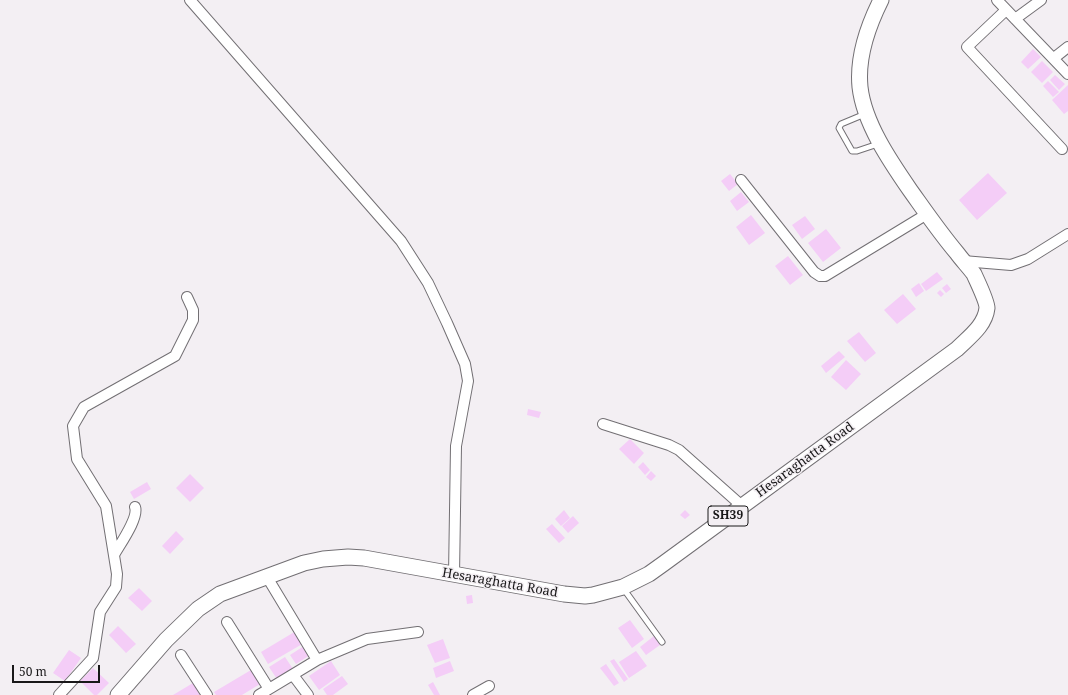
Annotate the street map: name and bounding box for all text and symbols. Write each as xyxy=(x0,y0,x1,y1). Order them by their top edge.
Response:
street label: Hesaraghatta Road xyxy=(753,419,857,501)
road number: SH39 xyxy=(708,506,748,526)
street label: Hesaraghatta Road xyxy=(441,565,559,601)
scale bar xyxy=(14,657,102,683)
text: 50 m xyxy=(19,663,47,680)

